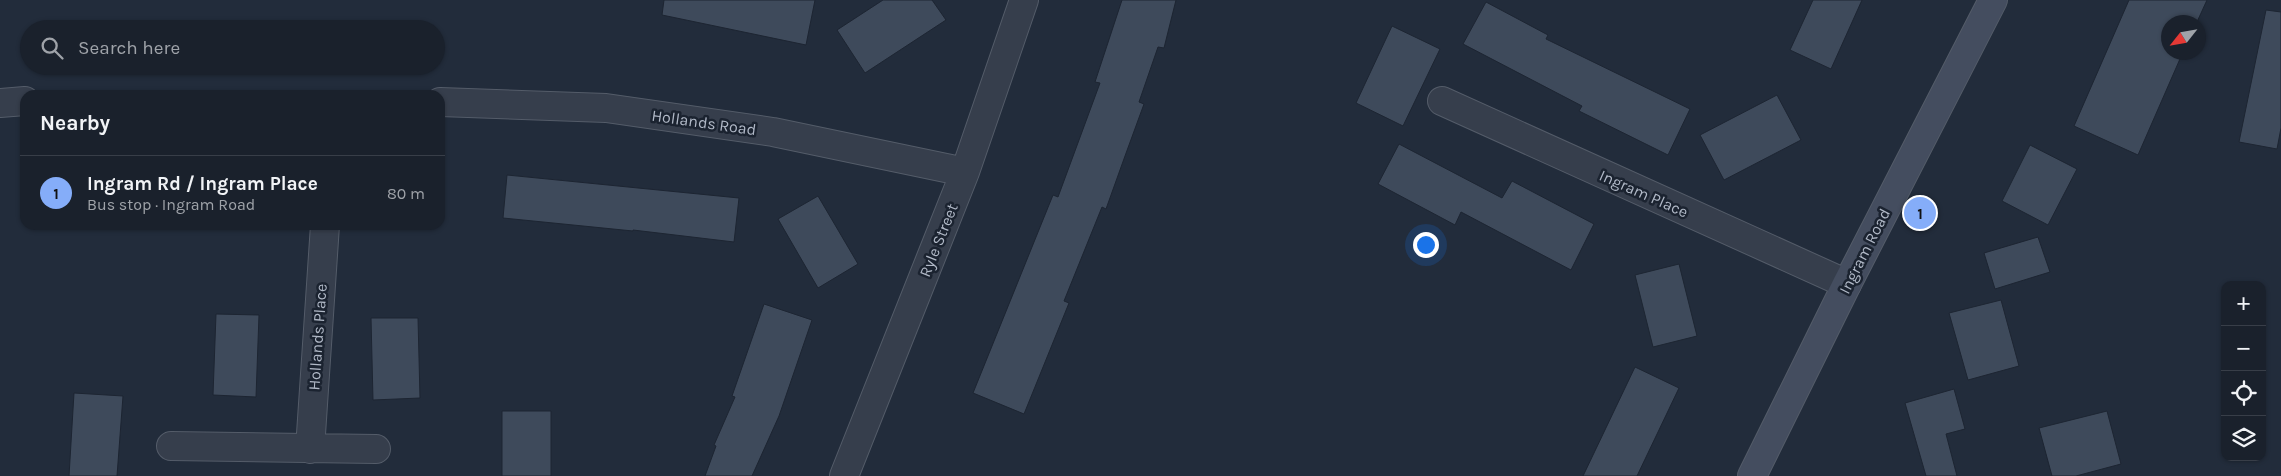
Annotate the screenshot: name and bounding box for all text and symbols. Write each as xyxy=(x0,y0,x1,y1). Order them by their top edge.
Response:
north arrow xyxy=(2161,15,2206,60)
search box xyxy=(20,20,445,75)
icon: search xyxy=(38,34,66,62)
text: Search here xyxy=(78,37,180,59)
street label: Hollands Road xyxy=(650,106,757,139)
text: Nearby xyxy=(40,111,110,135)
street label: Ingram Place xyxy=(1596,165,1691,221)
text: Ingram Rd / Ingram Place xyxy=(87,173,318,195)
text: 1 xyxy=(53,184,59,203)
text: 80 m xyxy=(387,184,425,203)
pin: 1 xyxy=(1904,194,1936,232)
text: Bus stop · Ingram Road xyxy=(87,195,255,214)
street label: Ryle Street xyxy=(915,201,962,280)
street label: Ingram Road xyxy=(1835,205,1894,297)
your location xyxy=(1413,232,1439,258)
map controls xyxy=(2221,281,2266,461)
button: + xyxy=(2221,281,2266,326)
street label: Hollands Place xyxy=(304,283,331,391)
button: − xyxy=(2221,326,2266,371)
button: locate xyxy=(2221,371,2266,416)
button: layers xyxy=(2221,416,2266,461)

